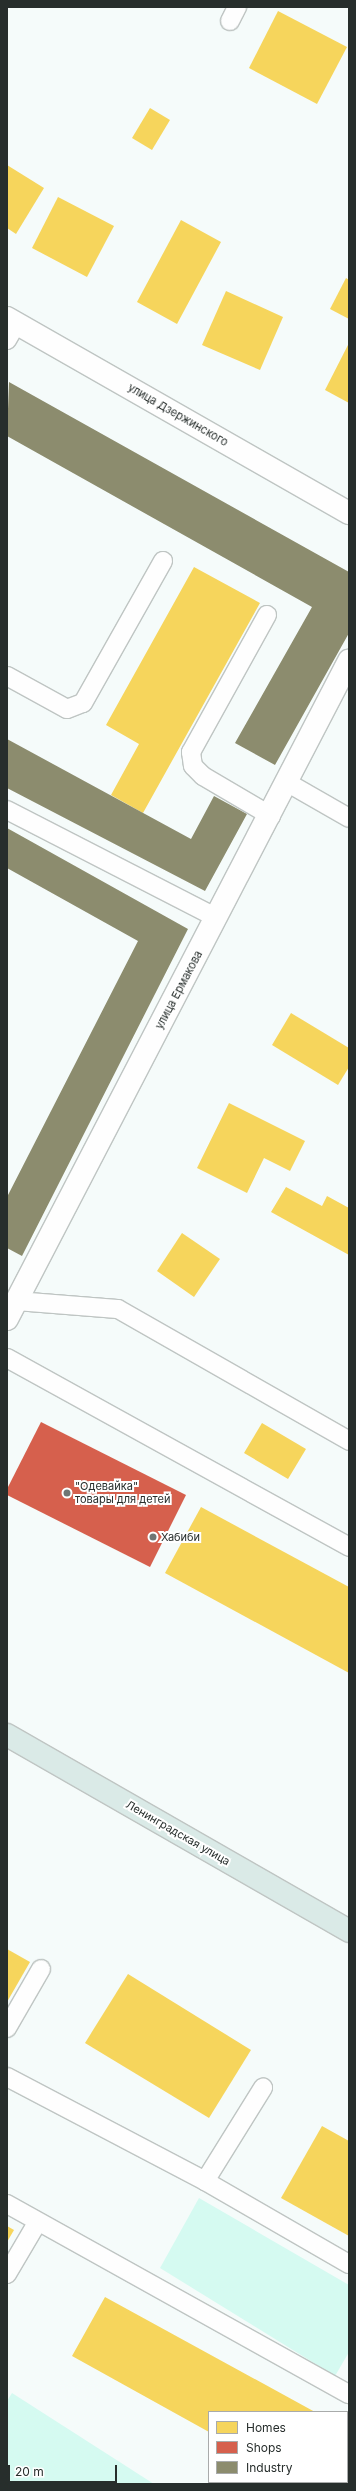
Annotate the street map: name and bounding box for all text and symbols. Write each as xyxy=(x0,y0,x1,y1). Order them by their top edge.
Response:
street label: улица Дзержинского xyxy=(126,381,230,449)
street label: улица Ермакова xyxy=(153,948,205,1032)
place label: "Одевайка" товары для детей xyxy=(75,1480,170,1506)
marker: "Одевайка" товары для детей xyxy=(62,1488,72,1498)
place label: Хабиби xyxy=(161,1530,200,1544)
marker: Хабиби xyxy=(148,1532,158,1542)
street label: Ленинградская улица xyxy=(124,1798,232,1868)
legend xyxy=(208,2411,348,2483)
text: Homes xyxy=(246,2420,286,2435)
text: Shops xyxy=(246,2440,282,2455)
scale bar xyxy=(10,2457,119,2483)
text: Industry xyxy=(246,2460,292,2475)
text: 20 m xyxy=(15,2464,44,2479)

